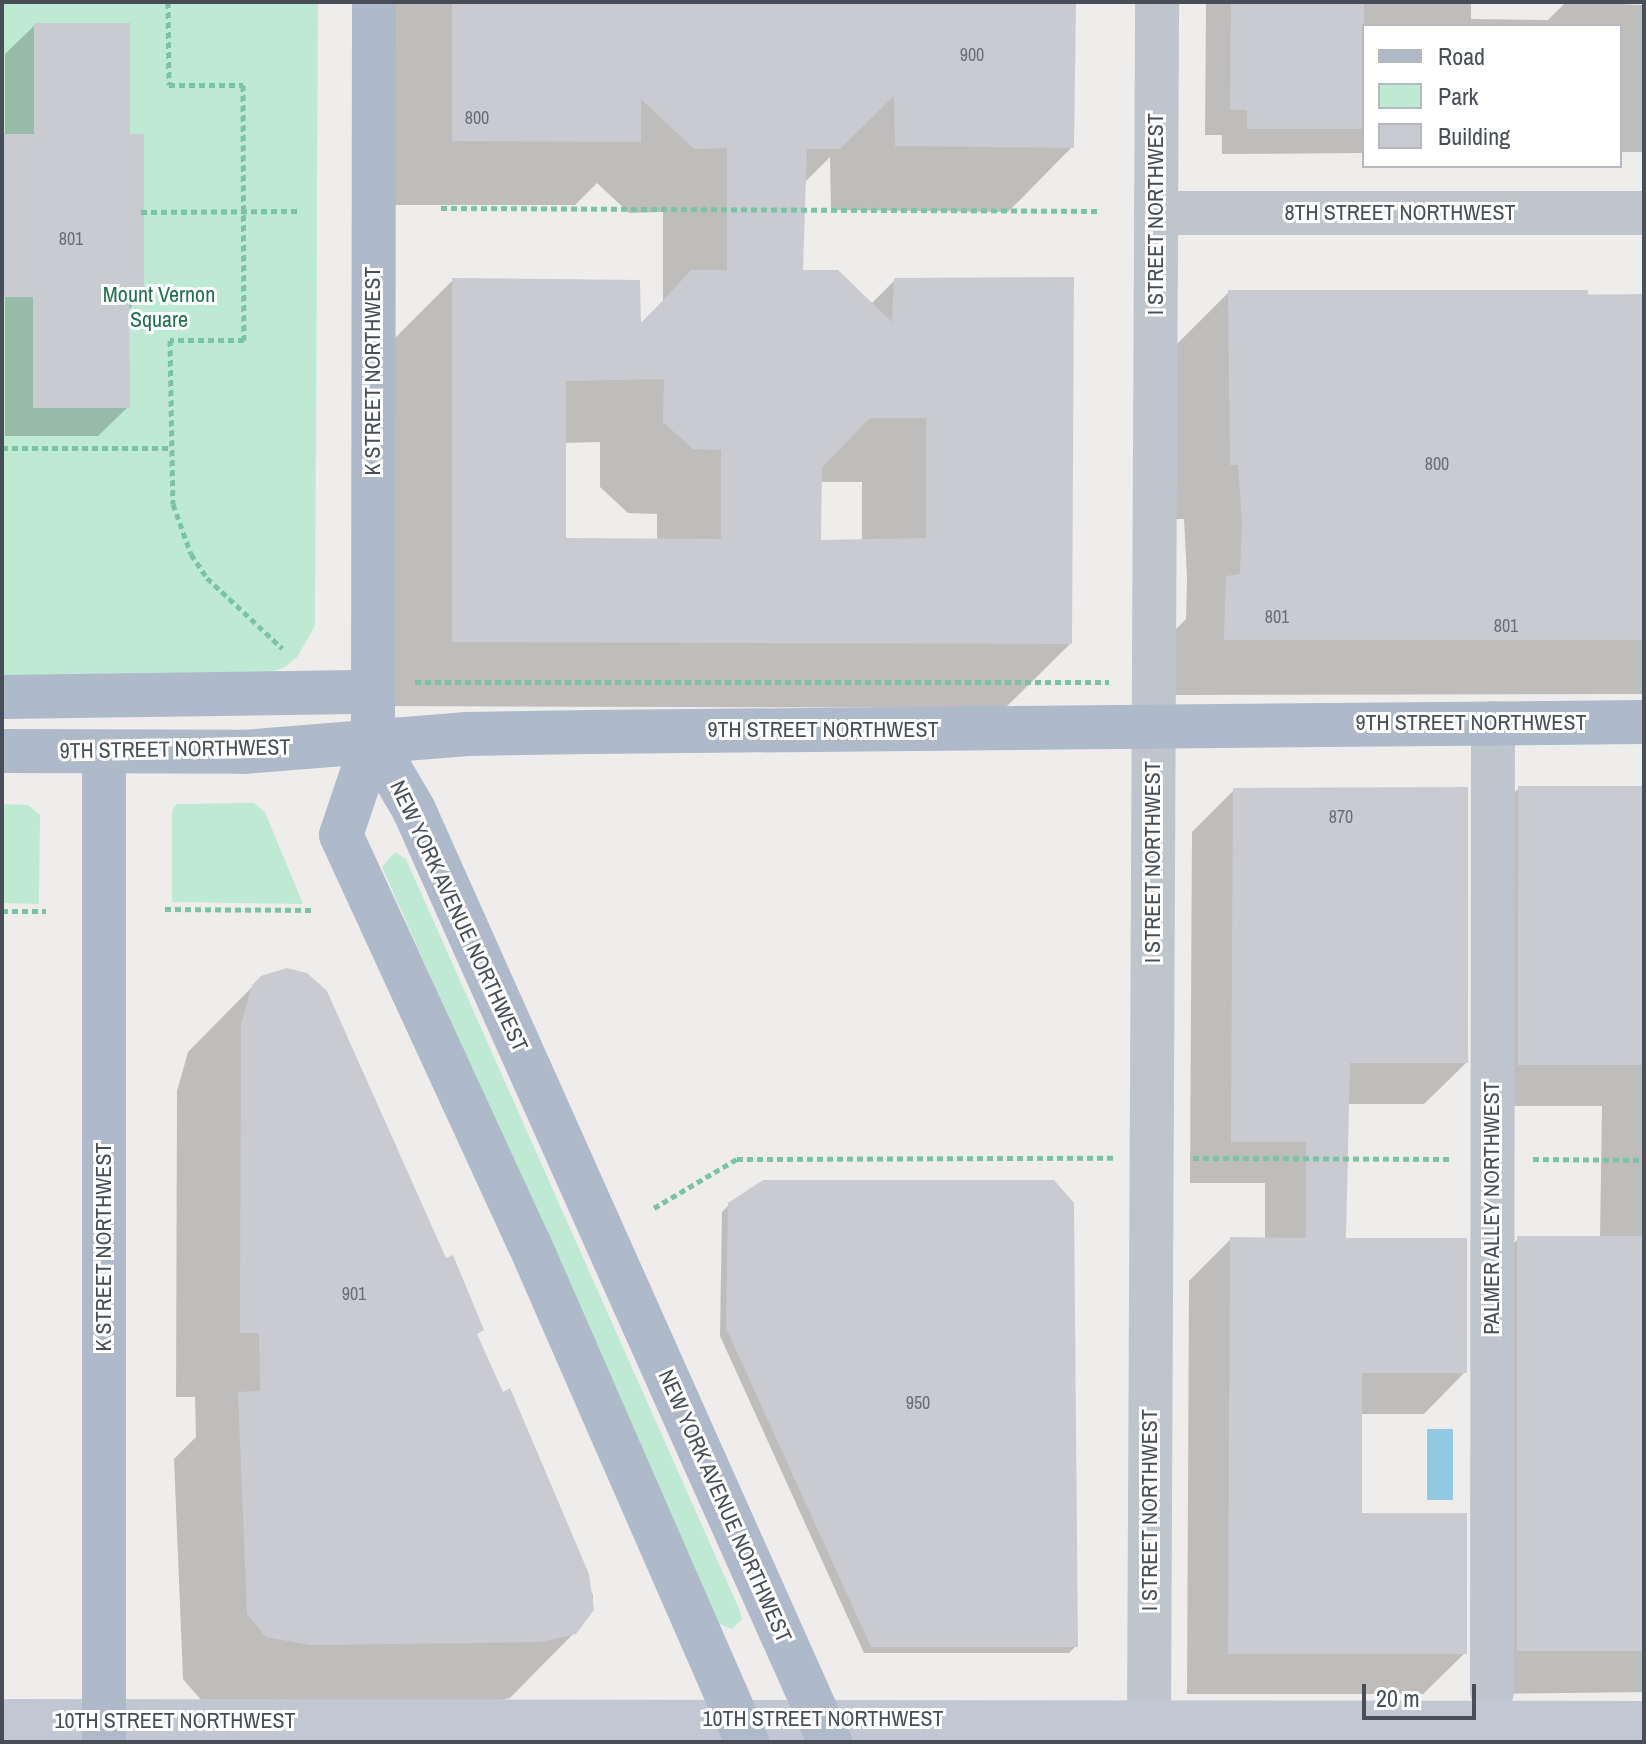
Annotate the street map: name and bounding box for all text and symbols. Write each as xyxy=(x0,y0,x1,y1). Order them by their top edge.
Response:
legend xyxy=(1362,24,1622,168)
text: Road xyxy=(1438,40,1485,72)
house number: 900 xyxy=(960,44,984,66)
text: Park xyxy=(1438,80,1478,112)
house number: 800 xyxy=(465,107,489,129)
street label: I STREET NORTHWEST xyxy=(1143,113,1169,315)
text: Building xyxy=(1438,120,1510,152)
street label: 8TH STREET NORTHWEST xyxy=(1284,200,1516,226)
house number: 801 xyxy=(59,228,83,250)
street label: K STREET NORTHWEST xyxy=(360,266,386,476)
park label: Mount Vernon Square xyxy=(103,281,215,332)
house number: 800 xyxy=(1425,453,1449,475)
house number: 801 xyxy=(1265,606,1289,628)
house number: 801 xyxy=(1494,615,1518,637)
street label: 9TH STREET NORTHWEST xyxy=(1355,710,1587,736)
street label: 9TH STREET NORTHWEST xyxy=(707,717,939,743)
street label: 9TH STREET NORTHWEST xyxy=(59,734,291,764)
street label: I STREET NORTHWEST xyxy=(1140,761,1166,963)
street label: NEW YORK AVENUE NORTHWEST xyxy=(384,776,534,1056)
house number: 870 xyxy=(1329,806,1353,828)
street label: PALMER ALLEY NORTHWEST xyxy=(1479,1080,1505,1336)
street label: K STREET NORTHWEST xyxy=(91,1142,117,1352)
house number: 901 xyxy=(342,1283,366,1305)
street label: NEW YORK AVENUE NORTHWEST xyxy=(653,1365,797,1647)
house number: 950 xyxy=(906,1392,930,1414)
street label: I STREET NORTHWEST xyxy=(1137,1409,1163,1611)
scale bar xyxy=(1366,1668,1480,1718)
text: 20 m xyxy=(1376,1682,1420,1714)
street label: 10TH STREET NORTHWEST xyxy=(702,1706,944,1732)
street label: 10TH STREET NORTHWEST xyxy=(54,1708,296,1734)

